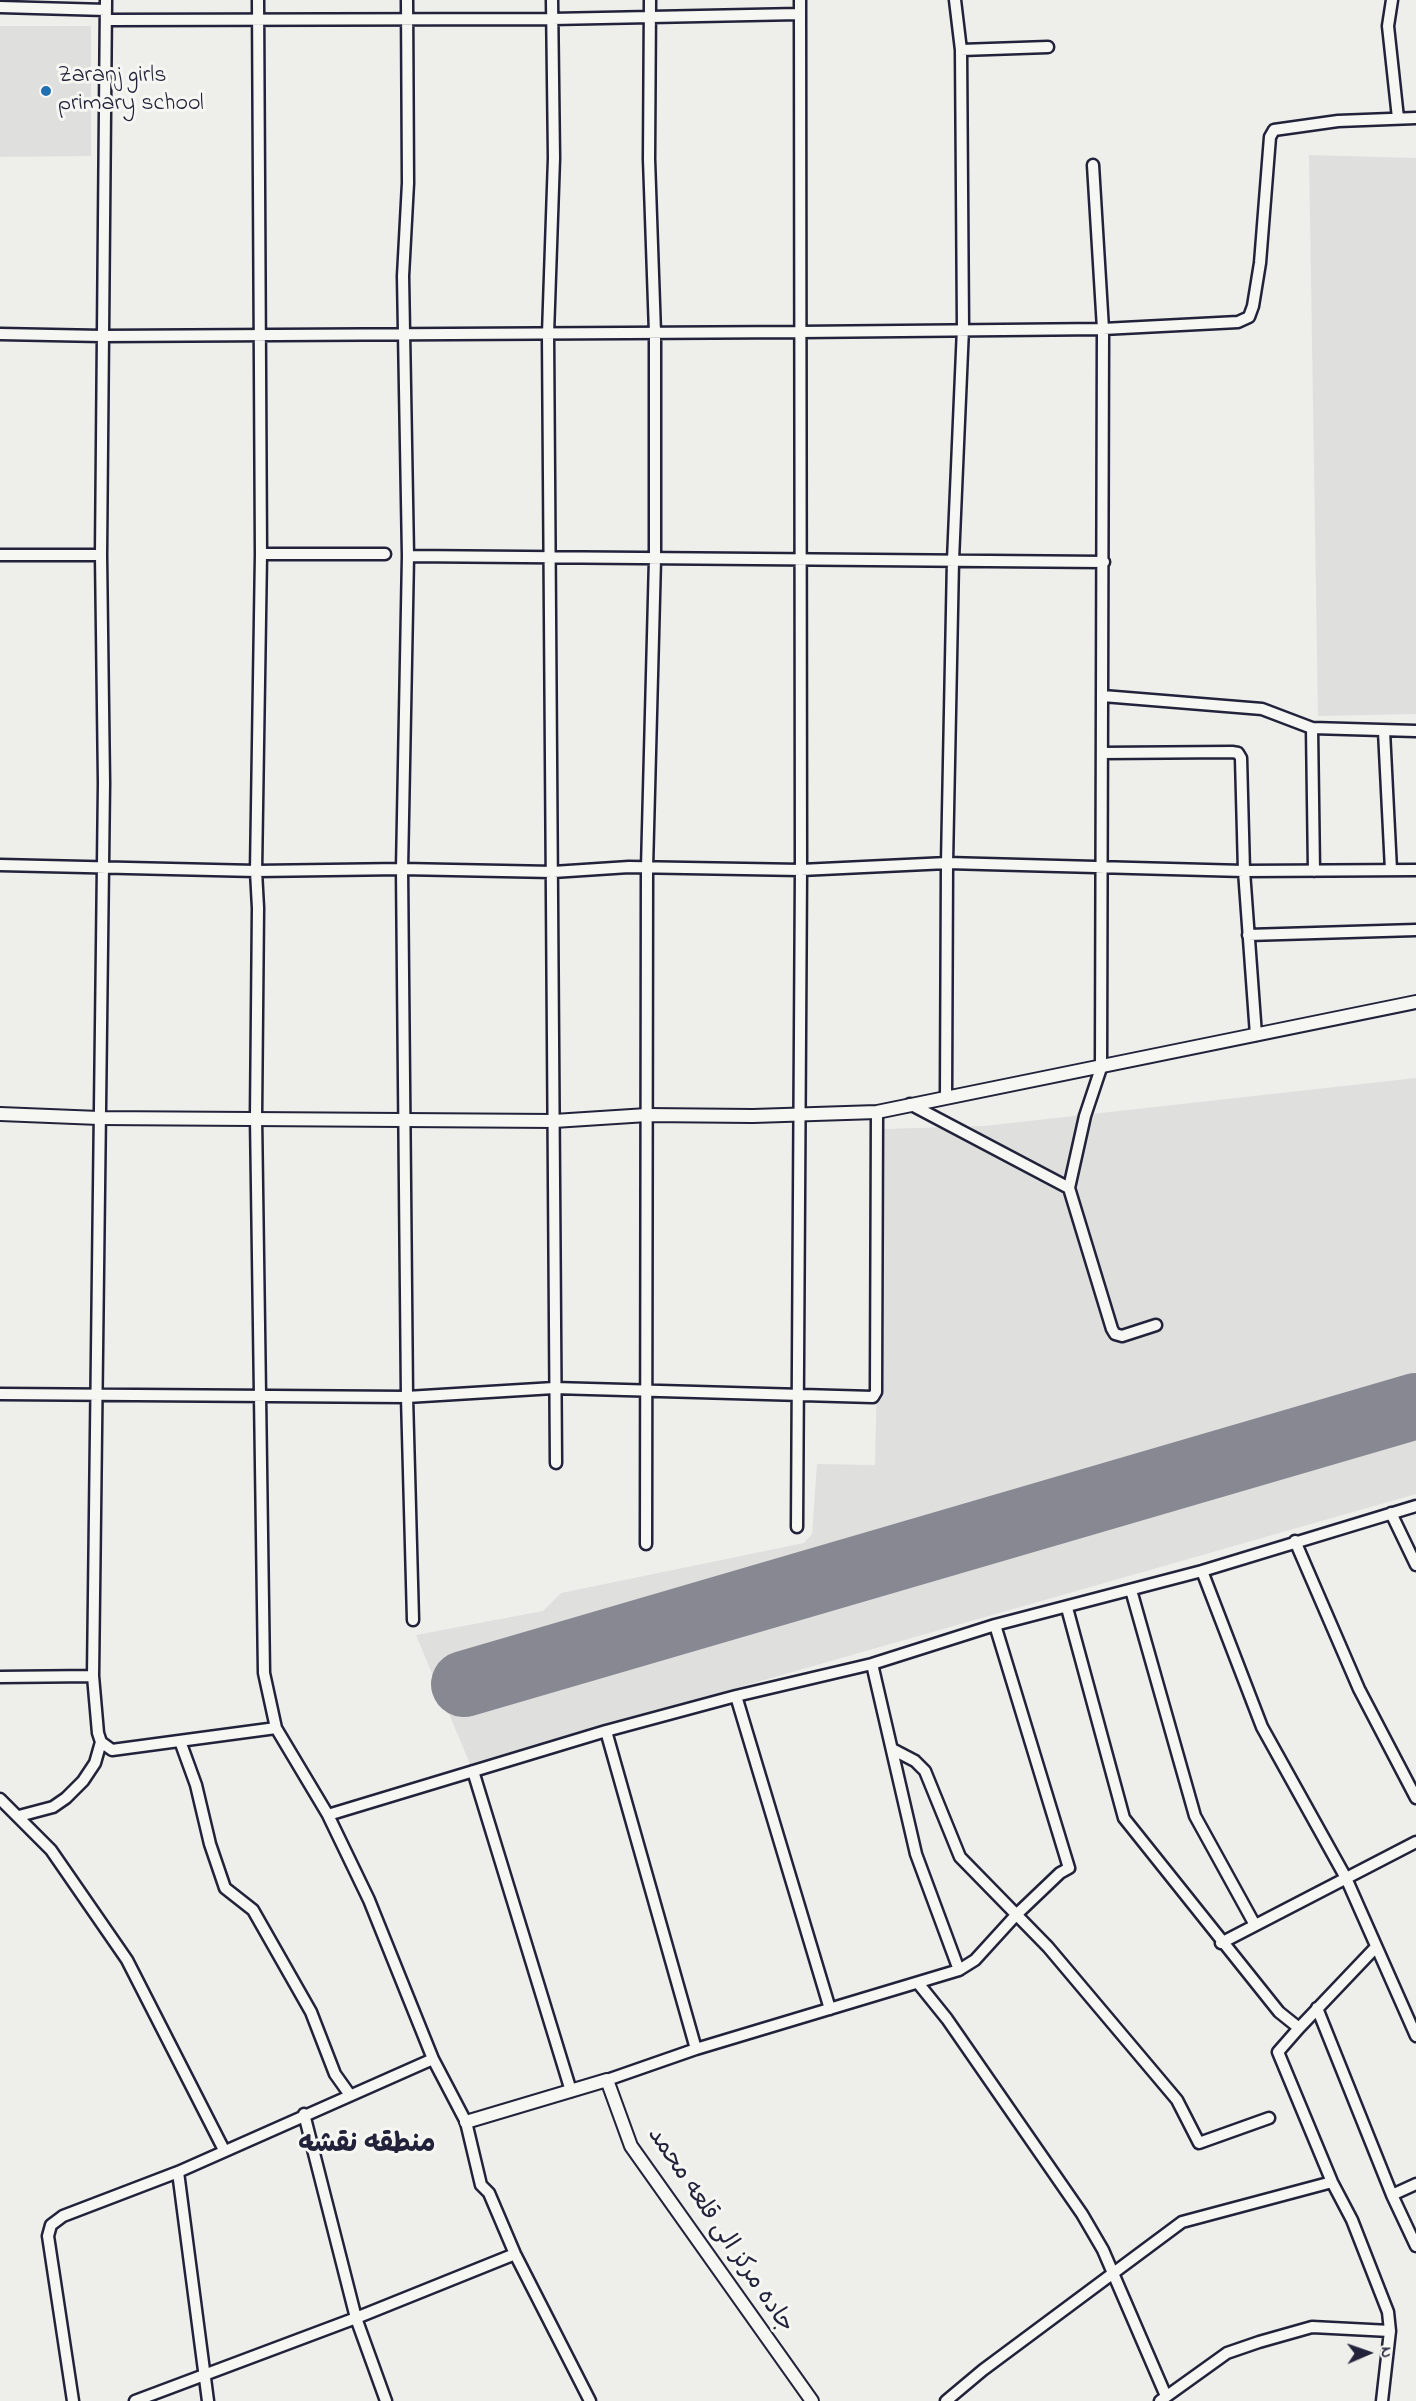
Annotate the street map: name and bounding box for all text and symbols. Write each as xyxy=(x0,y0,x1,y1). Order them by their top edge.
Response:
place label: Zaranj girls primary school xyxy=(58,63,204,119)
marker: Zaranj girls primary school xyxy=(39,84,53,98)
street label: جاده مرکز الی قلعه محمد xyxy=(639,2123,799,2339)
district label: منطقه نقشه xyxy=(299,2131,435,2163)
north arrow xyxy=(1338,2323,1398,2383)
text: N xyxy=(1374,2347,1398,2358)

